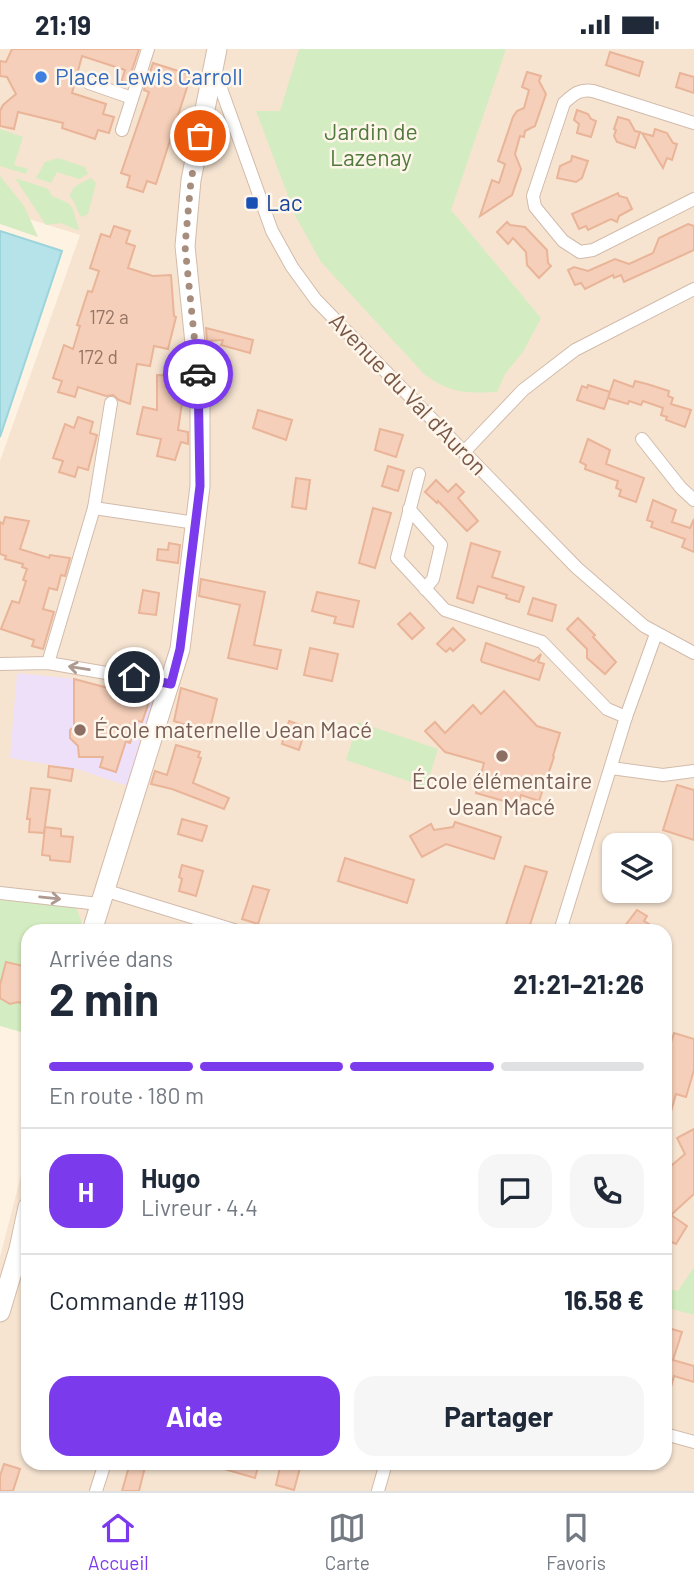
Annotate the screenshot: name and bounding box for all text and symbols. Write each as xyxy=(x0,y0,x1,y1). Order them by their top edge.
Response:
text: 21:19 xyxy=(35,9,91,40)
place label: Place Lewis Carroll xyxy=(55,62,243,90)
marker: Place Lewis Carroll xyxy=(33,69,49,85)
pin xyxy=(170,106,230,166)
icon: bag xyxy=(181,117,219,155)
park label: Jardin de Lazenay xyxy=(324,117,418,171)
place label: Lac xyxy=(266,188,303,216)
marker: Lac xyxy=(244,195,260,211)
house number: 172 a xyxy=(89,305,129,328)
street label: Avenue du Val d'Auron xyxy=(324,306,493,480)
courier xyxy=(163,339,233,409)
house number: 172 d xyxy=(78,345,118,368)
icon: car xyxy=(179,355,217,393)
pin xyxy=(104,647,164,707)
icon: home xyxy=(115,658,153,696)
one-way arrow xyxy=(68,661,91,674)
place label: École maternelle Jean Macé xyxy=(94,715,372,743)
marker: École maternelle Jean Macé xyxy=(72,722,88,738)
marker: École élémentaire Jean Macé xyxy=(494,748,510,764)
place label: École élémentaire Jean Macé xyxy=(412,766,592,820)
map controls xyxy=(602,833,672,903)
button: layers xyxy=(602,833,672,903)
one-way arrow xyxy=(38,891,61,904)
text: Arrivée dans xyxy=(49,944,173,972)
text: 21:21–21:26 xyxy=(513,968,644,999)
text: 2 min xyxy=(49,970,159,1025)
text: En route · 180 m xyxy=(49,1081,204,1109)
button: chat xyxy=(478,1154,552,1228)
button: phone xyxy=(570,1154,644,1228)
text: Hugo xyxy=(141,1162,200,1193)
text: H xyxy=(78,1176,94,1207)
text: Livreur · 4.4 xyxy=(141,1193,258,1221)
text: Commande #1199 xyxy=(49,1284,245,1315)
text: 16.58 € xyxy=(564,1284,644,1315)
button: Aide xyxy=(49,1376,340,1456)
button: Partager xyxy=(354,1376,644,1456)
tab: Accueil xyxy=(88,1509,149,1574)
tab: Carte xyxy=(325,1509,370,1574)
tab: Favoris xyxy=(546,1509,606,1574)

